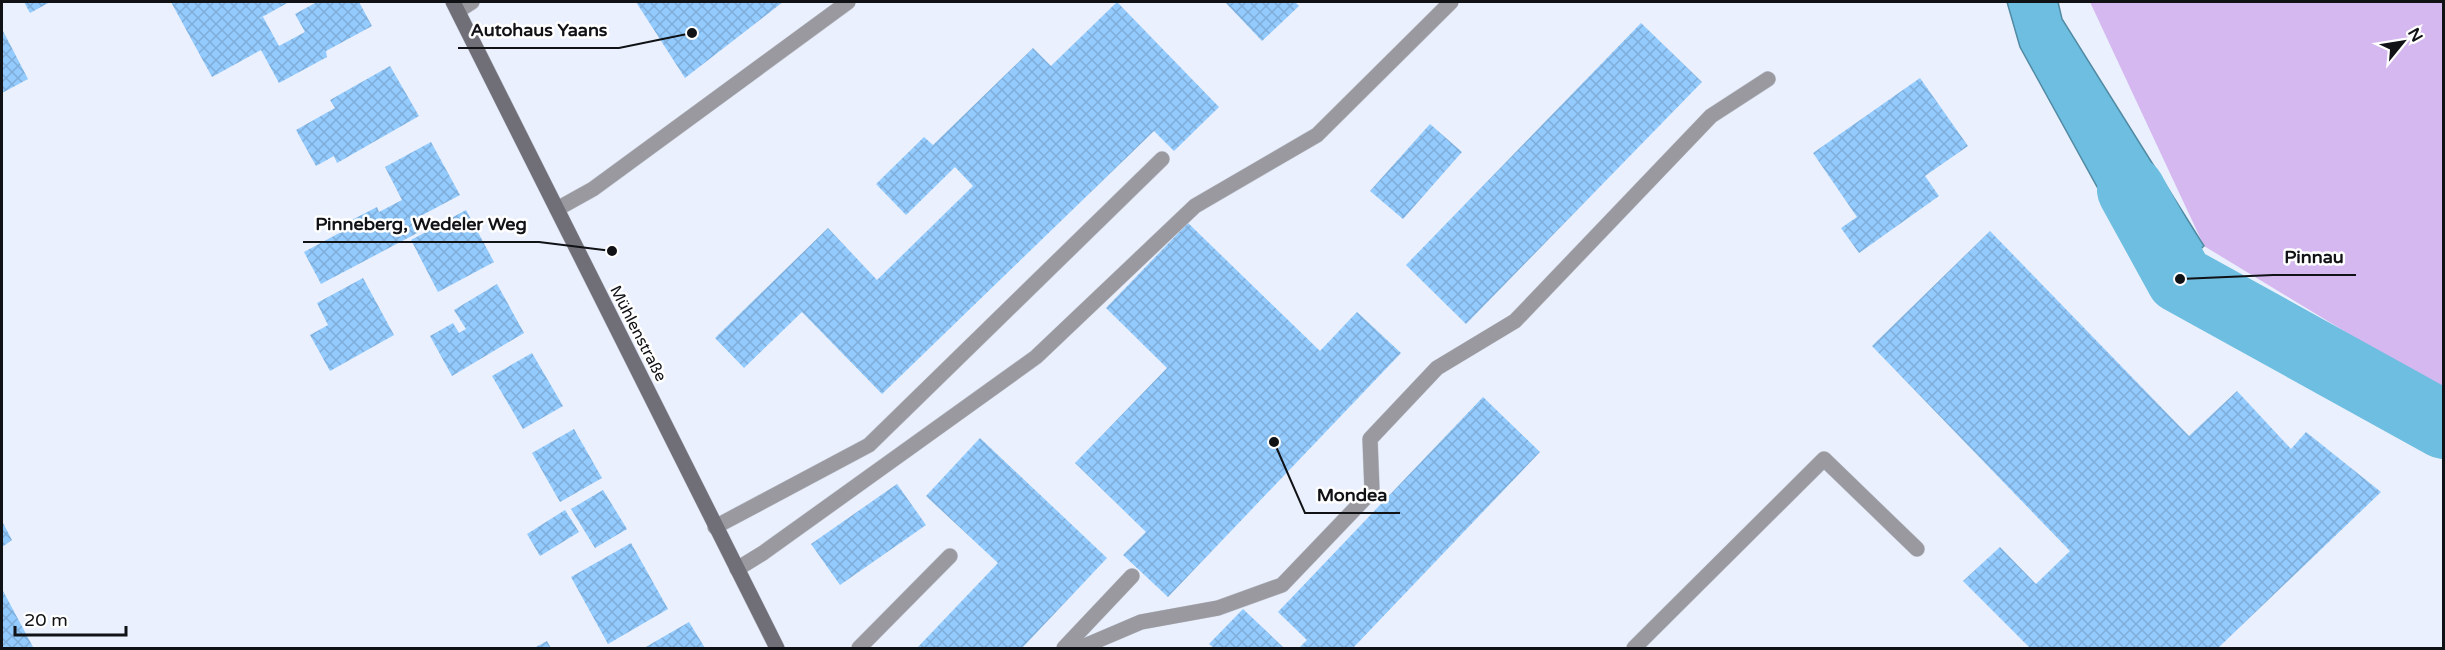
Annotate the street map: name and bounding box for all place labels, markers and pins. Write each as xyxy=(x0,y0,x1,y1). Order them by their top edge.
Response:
callout: Autohaus Yaans xyxy=(458,12,619,48)
callout: Pinneberg, Wedeler Weg xyxy=(303,206,539,242)
callout: Pinnau xyxy=(2273,239,2356,275)
callout: Mondea xyxy=(1305,477,1400,513)

